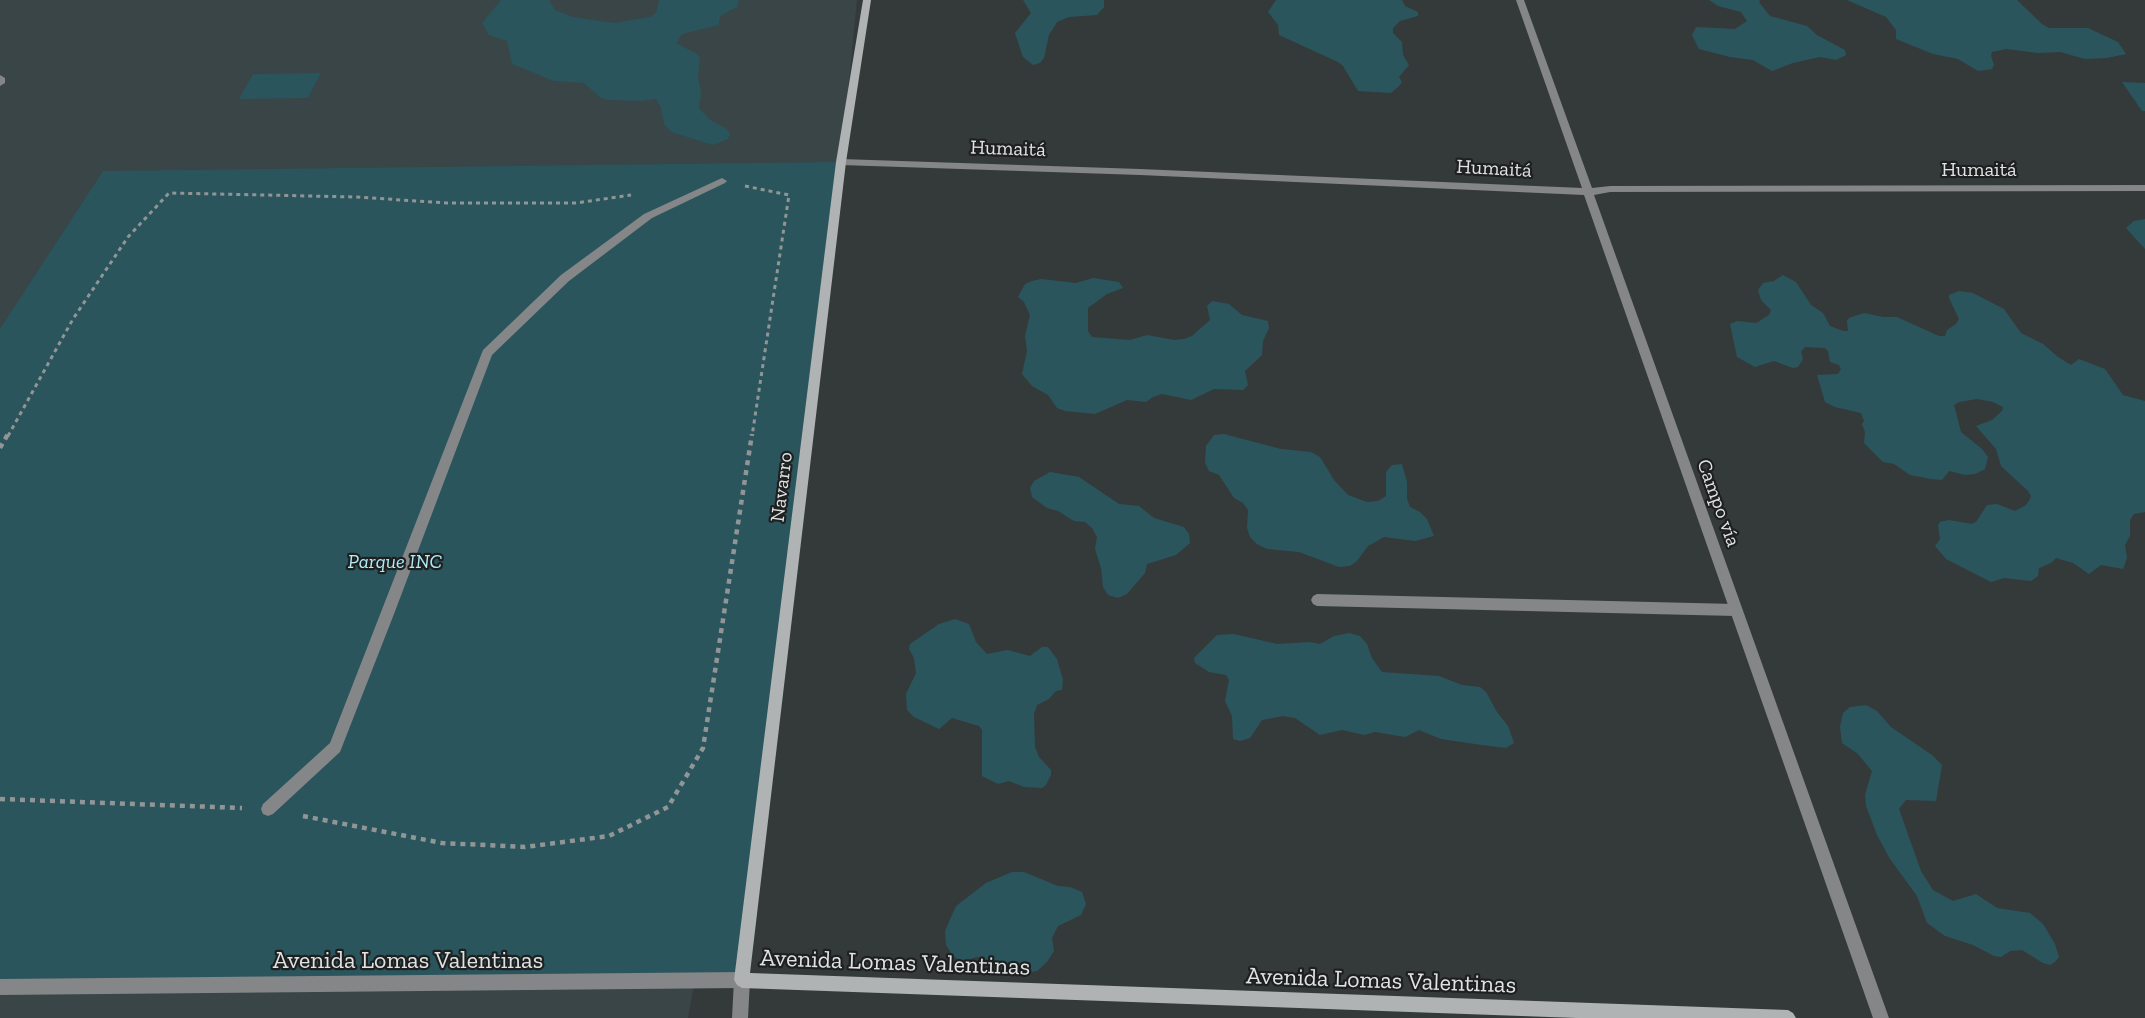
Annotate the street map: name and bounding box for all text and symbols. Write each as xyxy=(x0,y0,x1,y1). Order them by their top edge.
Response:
street label: Humaitá xyxy=(970,136,1046,162)
street label: Humaitá xyxy=(1456,155,1532,183)
street label: Humaitá xyxy=(1941,158,2017,182)
street label: Navarro xyxy=(766,451,798,523)
street label: Campo vía xyxy=(1691,456,1745,550)
park label: Parque INC xyxy=(348,550,442,574)
street label: Avenida Lomas Valentinas xyxy=(759,944,1031,982)
street label: Avenida Lomas Valentinas xyxy=(273,947,543,975)
street label: Avenida Lomas Valentinas xyxy=(1245,962,1517,1000)

